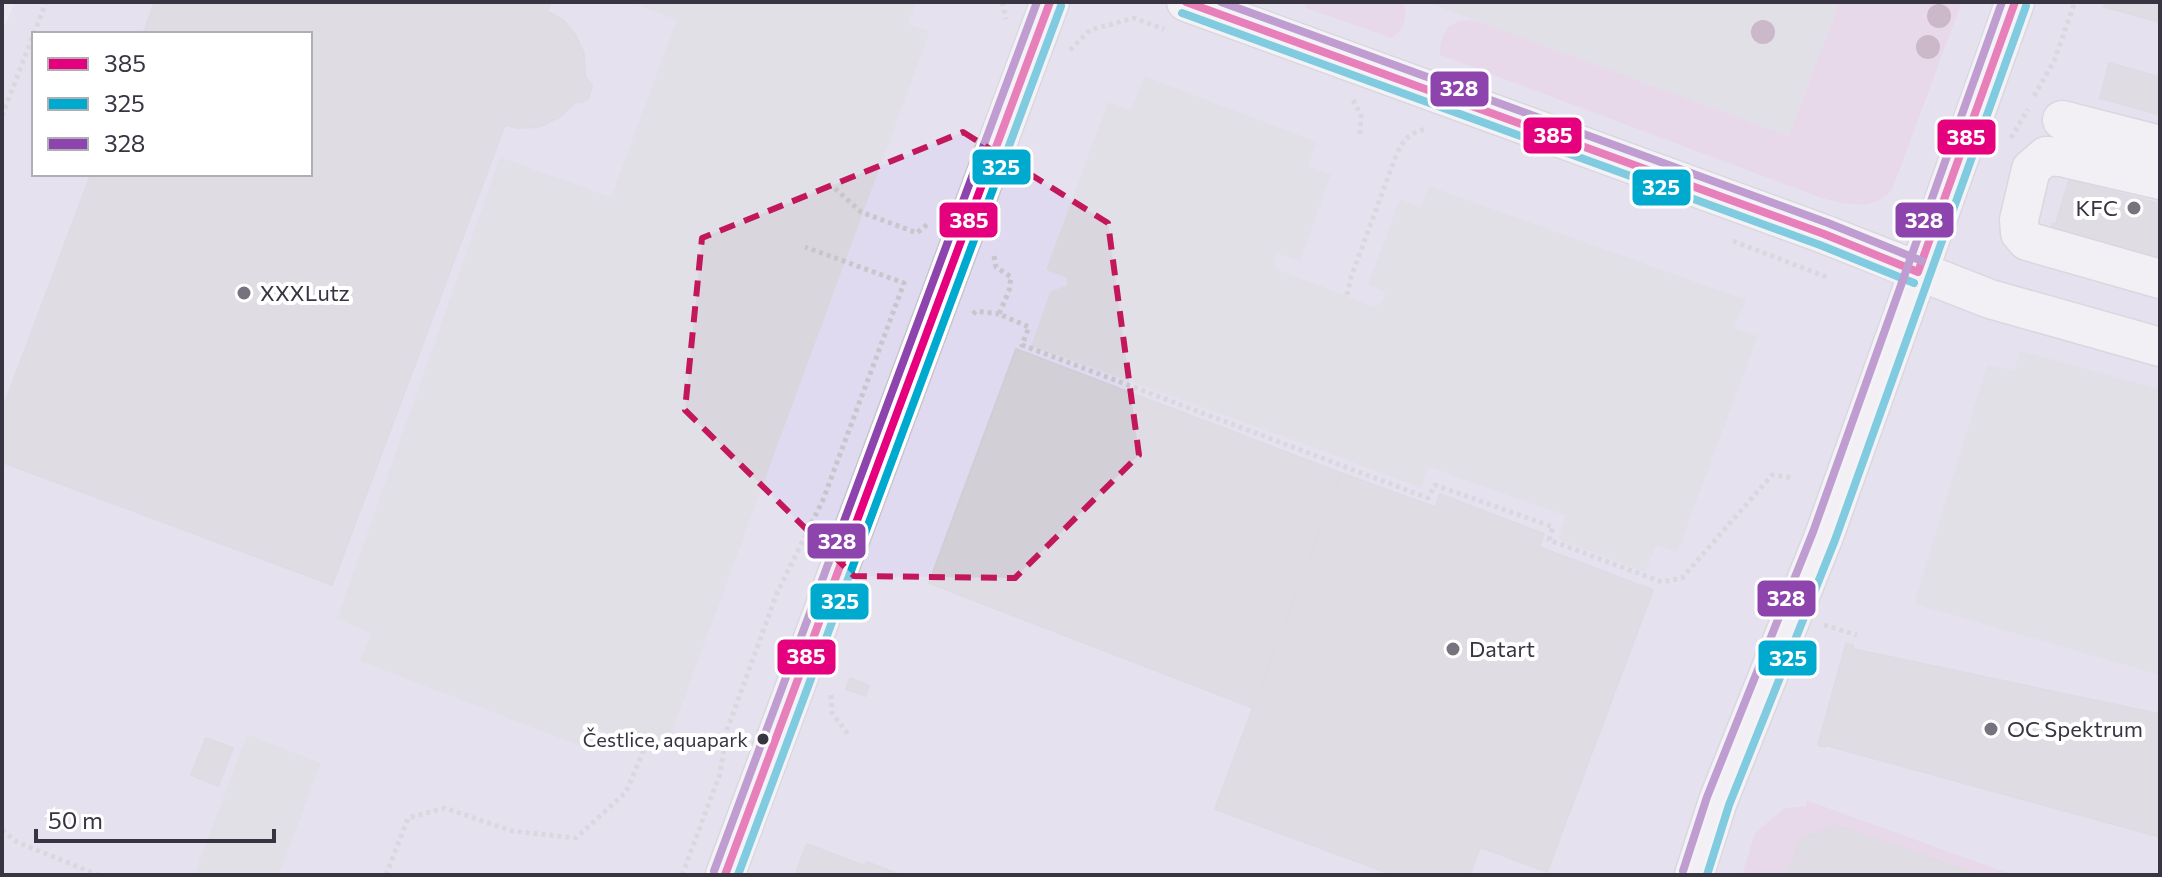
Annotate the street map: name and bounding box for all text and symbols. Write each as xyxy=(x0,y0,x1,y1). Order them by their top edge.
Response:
legend xyxy=(32,32,312,176)
text: 385 xyxy=(104,48,146,77)
line badge: 328 xyxy=(1429,70,1490,108)
text: 328 xyxy=(1440,74,1478,101)
text: 325 xyxy=(104,88,145,117)
line badge: 385 xyxy=(1522,116,1583,155)
line badge: 385 xyxy=(1936,118,1997,156)
text: 385 xyxy=(1533,121,1573,148)
text: 385 xyxy=(1946,123,1986,150)
text: 328 xyxy=(104,128,145,157)
line badge: 325 xyxy=(971,148,1032,186)
text: 325 xyxy=(982,153,1020,180)
line badge: 325 xyxy=(1631,168,1692,207)
text: 325 xyxy=(1642,173,1680,200)
place label: KFC xyxy=(2076,194,2118,221)
marker: KFC xyxy=(2125,199,2143,217)
line badge: 385 xyxy=(938,201,999,239)
line badge: 328 xyxy=(1894,201,1955,239)
text: 385 xyxy=(949,206,989,233)
text: 328 xyxy=(1905,206,1943,233)
place label: XXXLutz xyxy=(260,279,350,306)
marker: XXXLutz xyxy=(235,284,253,302)
line badge: 328 xyxy=(806,522,867,560)
text: 328 xyxy=(818,527,856,554)
line badge: 328 xyxy=(1756,579,1817,618)
line badge: 325 xyxy=(809,582,870,621)
text: 328 xyxy=(1767,584,1805,611)
text: 325 xyxy=(821,587,859,614)
place label: Datart xyxy=(1469,635,1535,662)
line badge: 385 xyxy=(776,638,837,676)
line badge: 325 xyxy=(1757,639,1818,677)
marker: Datart xyxy=(1444,640,1462,658)
text: 385 xyxy=(786,642,826,669)
text: 325 xyxy=(1769,644,1807,671)
place label: OC Spektrum xyxy=(2007,715,2143,742)
marker: OC Spektrum xyxy=(1982,720,2000,738)
place label: Čestlice, aquapark xyxy=(583,727,748,751)
marker: Čestlice, aquapark xyxy=(755,731,771,747)
scale bar xyxy=(36,793,274,843)
text: 50 m xyxy=(48,805,103,834)

